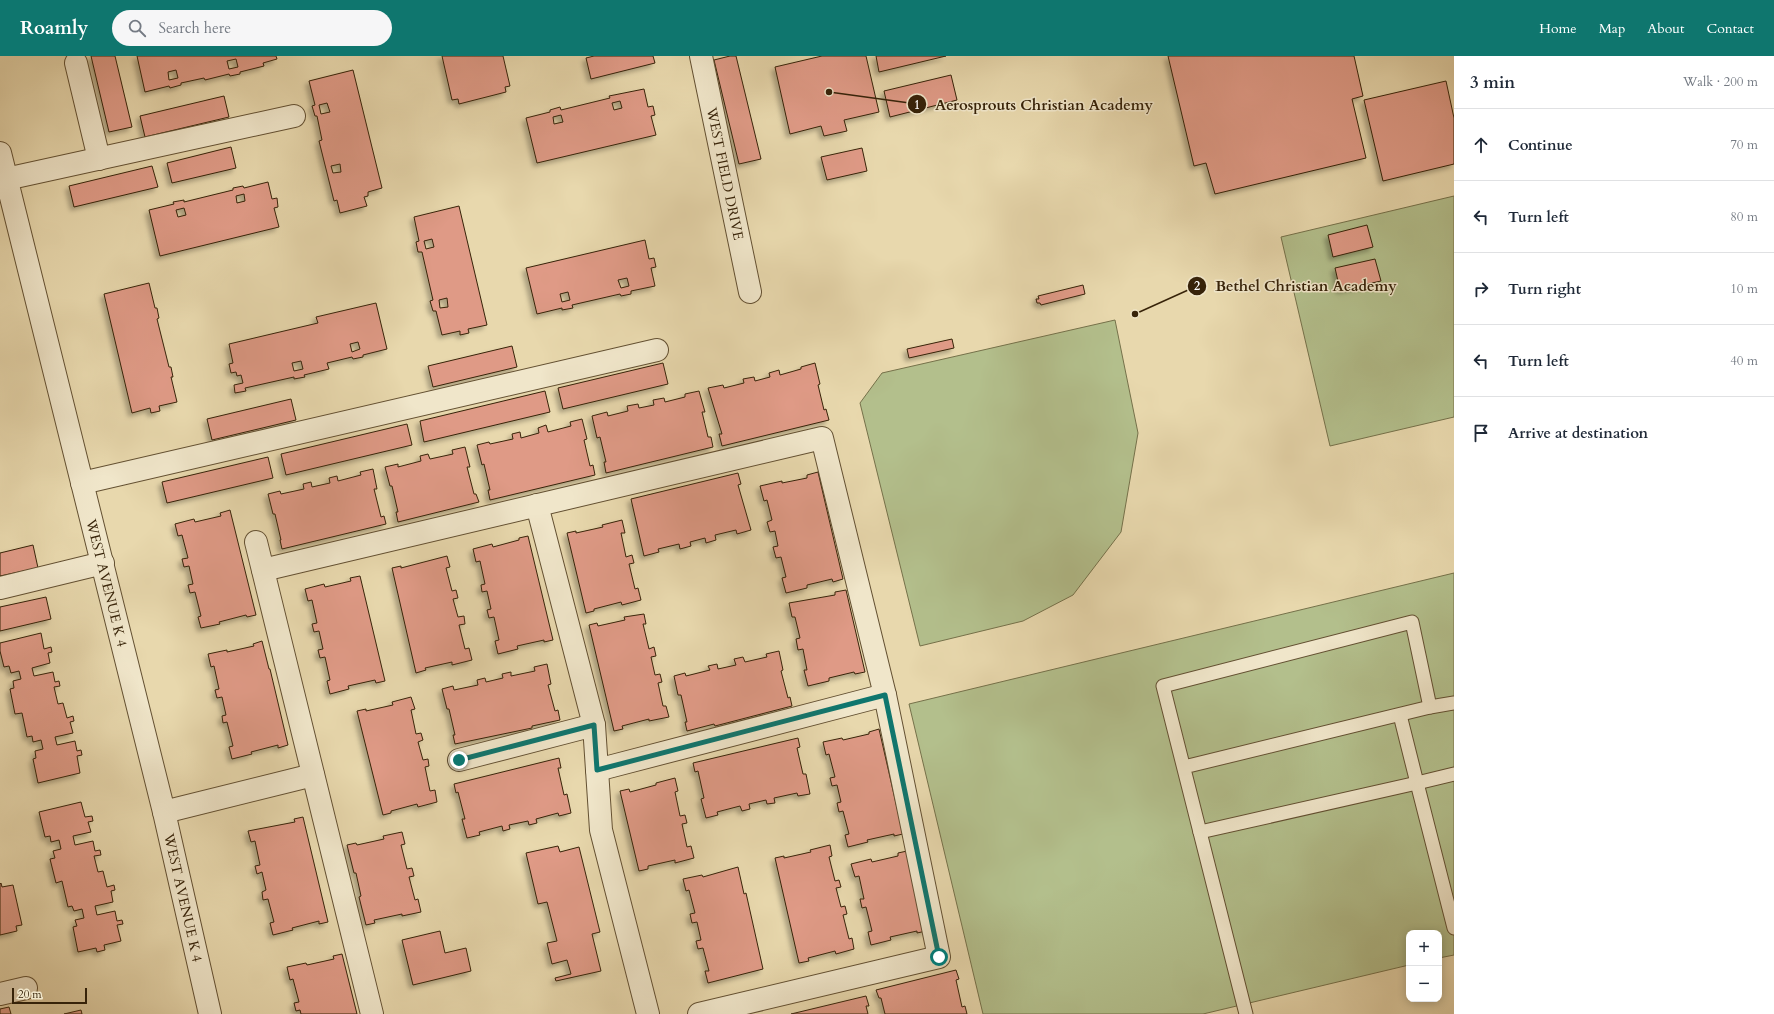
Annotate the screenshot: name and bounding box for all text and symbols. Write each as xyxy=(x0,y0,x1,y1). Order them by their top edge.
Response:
search box xyxy=(112,10,392,46)
text: Roamly xyxy=(20,15,88,41)
icon: search xyxy=(126,17,148,39)
text: Search here xyxy=(158,18,231,38)
text: Home xyxy=(1539,19,1577,38)
text: Map xyxy=(1599,19,1625,38)
text: About xyxy=(1647,19,1684,38)
text: Contact xyxy=(1706,19,1754,38)
text: 3 min xyxy=(1470,71,1515,94)
text: Walk · 200 m xyxy=(1683,73,1758,91)
callout: Aerosprouts Christian Academy xyxy=(907,91,1161,118)
text: Aerosprouts Christian Academy xyxy=(935,95,1153,115)
text: 1 xyxy=(914,97,920,113)
street label: WEST FIELD DRIVE xyxy=(702,104,748,242)
icon: ahead xyxy=(1470,134,1492,156)
text: Continue xyxy=(1508,135,1573,155)
text: 70 m xyxy=(1730,136,1758,154)
icon: left xyxy=(1470,206,1492,228)
text: Turn left xyxy=(1508,207,1569,227)
text: 80 m xyxy=(1730,208,1758,226)
callout: Bethel Christian Academy xyxy=(1187,273,1404,300)
text: Bethel Christian Academy xyxy=(1215,276,1397,296)
text: 2 xyxy=(1194,278,1200,294)
icon: right xyxy=(1470,278,1492,300)
text: Turn right xyxy=(1508,279,1581,299)
text: 10 m xyxy=(1730,280,1758,298)
icon: left xyxy=(1470,350,1492,372)
text: Turn left xyxy=(1508,351,1569,371)
text: 40 m xyxy=(1730,352,1758,370)
icon: arrive xyxy=(1470,422,1492,444)
text: Arrive at destination xyxy=(1508,423,1648,443)
street label: WEST AVENUE K 4 xyxy=(82,516,132,649)
route end xyxy=(450,751,468,769)
street label: WEST AVENUE K 4 xyxy=(159,831,207,964)
map controls xyxy=(1406,930,1442,1002)
button: + xyxy=(1406,930,1442,966)
route start xyxy=(930,948,948,966)
button: − xyxy=(1406,966,1442,1002)
scale bar xyxy=(12,986,87,1005)
text: 20 m xyxy=(18,987,42,1002)

